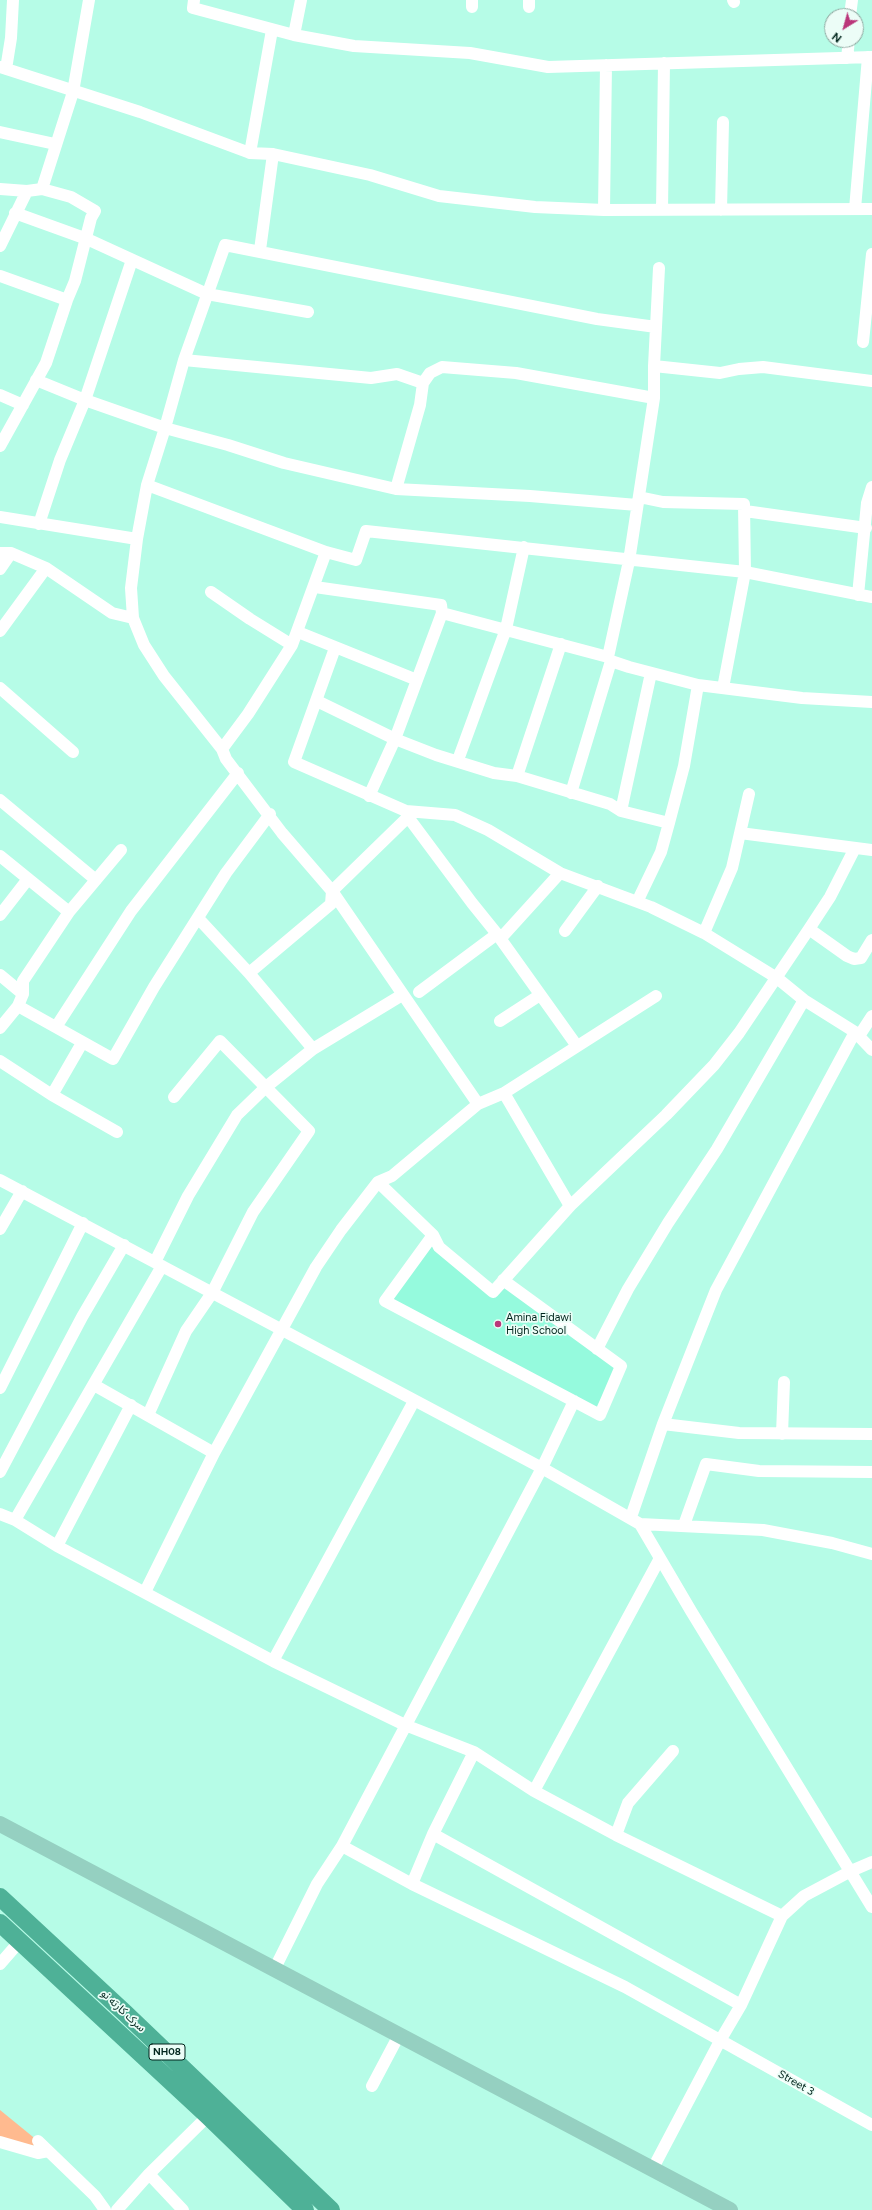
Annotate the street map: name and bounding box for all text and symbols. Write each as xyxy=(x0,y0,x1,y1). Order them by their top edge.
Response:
north arrow xyxy=(824,8,864,48)
text: N xyxy=(830,29,844,45)
place label: Amina Fidawi High School xyxy=(506,1311,571,1337)
marker: Amina Fidawi High School xyxy=(493,1319,503,1329)
street label: سرک کارته نو xyxy=(98,1987,148,2035)
road number: NH08 xyxy=(149,2044,185,2060)
street label: Street 3 xyxy=(776,2067,816,2099)

